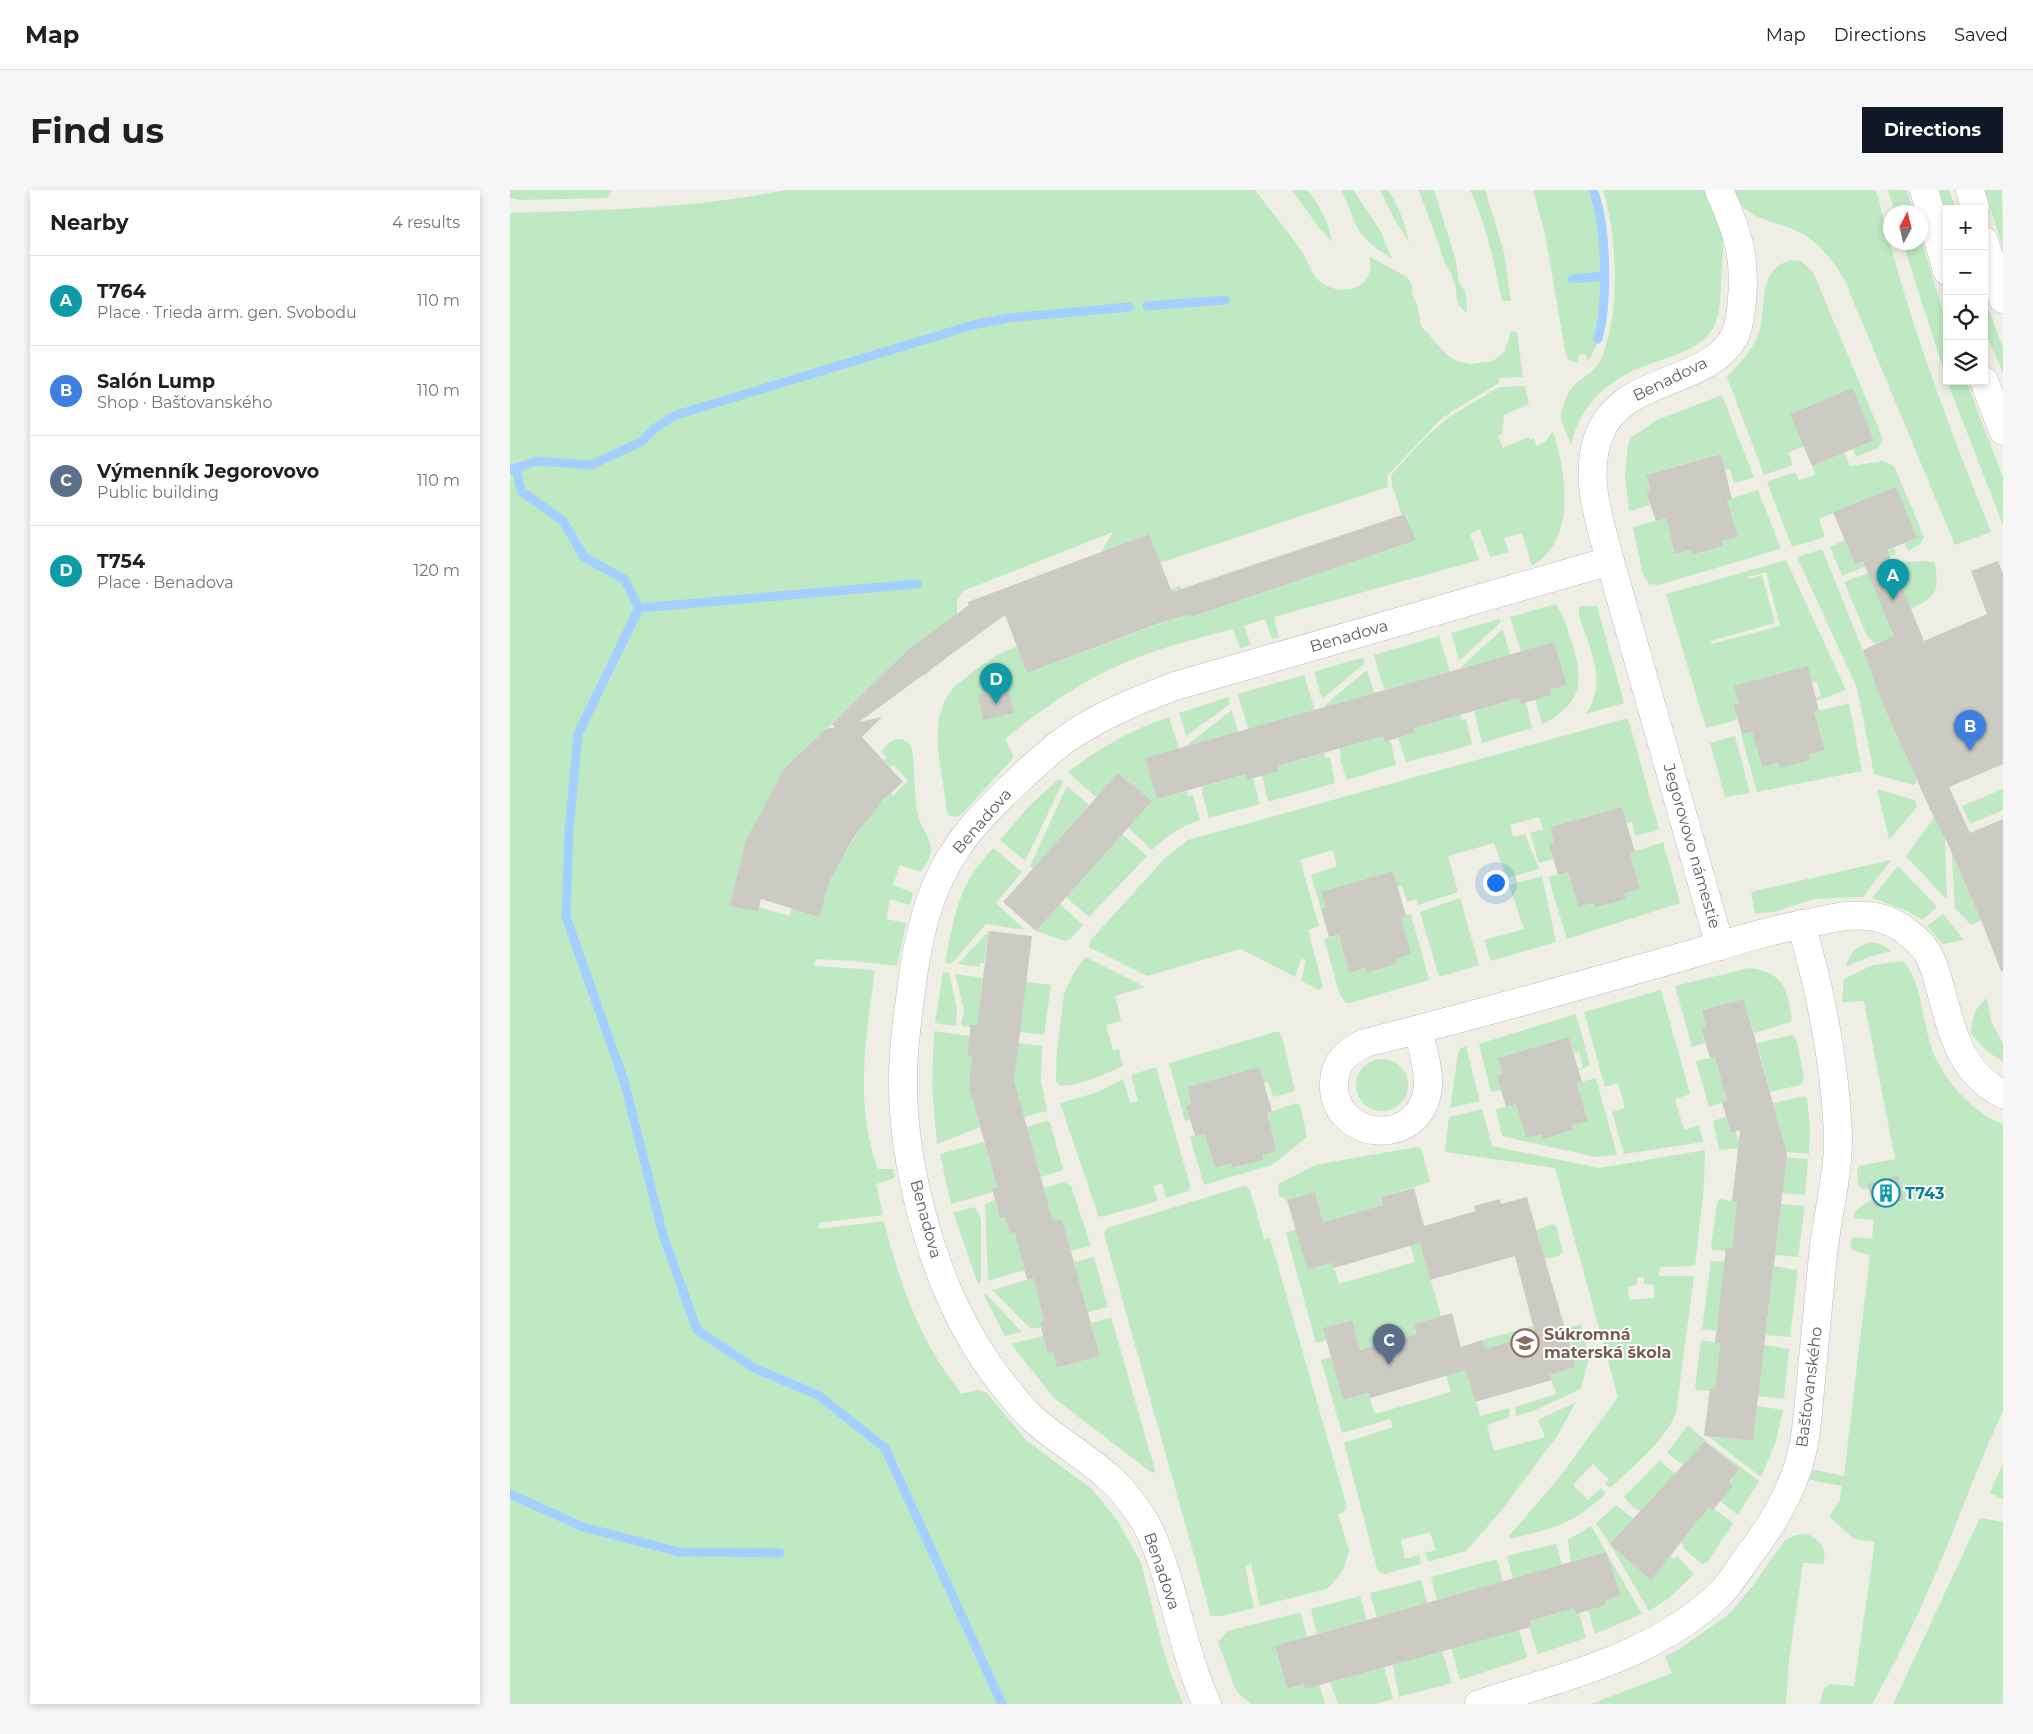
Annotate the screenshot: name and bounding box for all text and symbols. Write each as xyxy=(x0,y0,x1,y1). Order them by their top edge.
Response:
text: Map xyxy=(25,20,79,49)
text: Map xyxy=(1766,24,1806,46)
text: Directions xyxy=(1834,24,1926,46)
text: Saved xyxy=(1954,24,2008,46)
button: Directions xyxy=(1862,107,2003,153)
text: Find us xyxy=(30,109,164,152)
north arrow xyxy=(1883,205,1928,250)
map controls xyxy=(1943,205,1988,385)
button: + xyxy=(1943,205,1988,250)
text: Nearby xyxy=(50,210,129,235)
text: 4 results xyxy=(392,213,460,232)
button: − xyxy=(1943,250,1988,295)
text: T764 xyxy=(97,280,146,303)
text: A xyxy=(60,291,72,310)
text: 110 m xyxy=(417,291,460,310)
button: locate xyxy=(1943,295,1988,340)
text: Place · Trieda arm. gen. Svobodu xyxy=(97,303,357,322)
button: layers xyxy=(1943,340,1988,385)
street label: Benadova xyxy=(1630,353,1710,405)
text: Salón Lump xyxy=(97,370,215,393)
text: B xyxy=(60,381,72,400)
text: 110 m xyxy=(417,381,460,400)
text: Shop · Bašťovanského xyxy=(97,393,272,412)
text: Výmenník Jegorovovo xyxy=(97,460,319,483)
text: C xyxy=(60,471,72,490)
text: 110 m xyxy=(417,471,460,490)
text: Public building xyxy=(97,483,219,502)
text: T754 xyxy=(97,550,145,573)
pin: A xyxy=(1877,559,1909,600)
text: D xyxy=(59,561,73,580)
text: 120 m xyxy=(413,561,460,580)
text: Place · Benadova xyxy=(97,573,234,592)
street label: Benadova xyxy=(1308,616,1390,656)
pin: D xyxy=(980,663,1012,704)
pin: B xyxy=(1954,710,1986,751)
street label: Jegorovovo námestie xyxy=(1659,760,1725,931)
street label: Benadova xyxy=(948,784,1016,858)
your location xyxy=(1483,870,1509,896)
street label: Benadova xyxy=(906,1178,946,1260)
building icon: T743 xyxy=(1871,1178,1901,1208)
place label: T743 xyxy=(1905,1184,1944,1203)
pin: C xyxy=(1373,1324,1405,1365)
place label: Súkromná materská škola xyxy=(1544,1325,1671,1362)
street label: Bašťovanského xyxy=(1792,1326,1826,1448)
school or university icon: Súkromná materská škola xyxy=(1510,1328,1540,1358)
street label: Benadova xyxy=(1140,1530,1184,1612)

